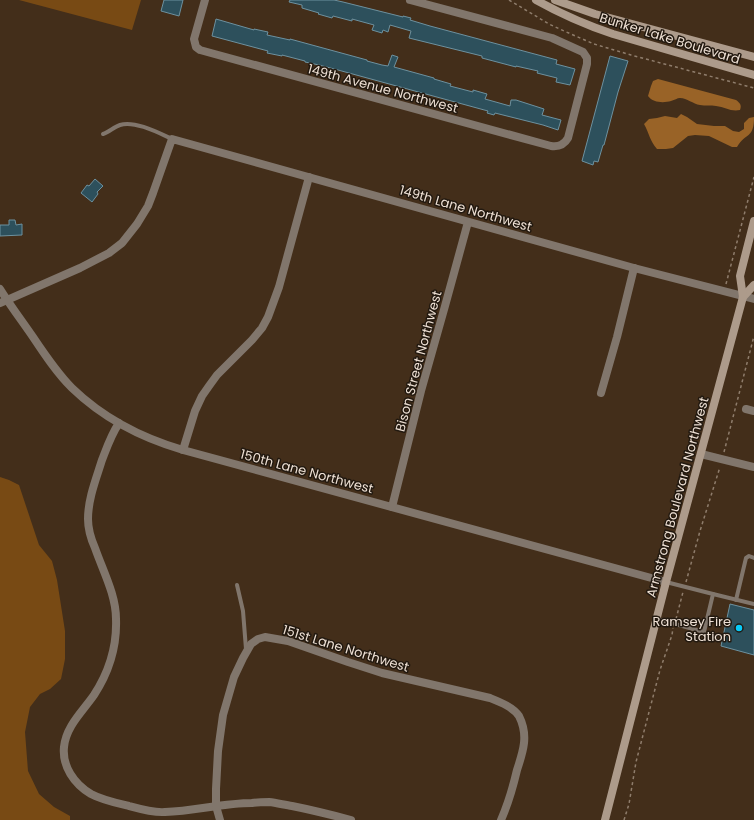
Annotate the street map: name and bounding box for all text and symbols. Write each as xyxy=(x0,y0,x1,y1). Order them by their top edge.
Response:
street label: Bunker Lake Boulevard xyxy=(597,8,742,69)
street label: 149th Avenue Northwest xyxy=(306,59,460,118)
street label: 149th Lane Northwest xyxy=(397,180,535,237)
street label: Bison Street Northwest xyxy=(391,288,447,434)
street label: Armstrong Boulevard Northwest xyxy=(642,394,714,600)
street label: 150th Lane Northwest xyxy=(238,445,376,498)
place label: Ramsey Fire Station xyxy=(653,612,731,646)
street label: 151st Lane Northwest xyxy=(280,620,412,677)
marker: Ramsey Fire Station xyxy=(734,623,744,633)

